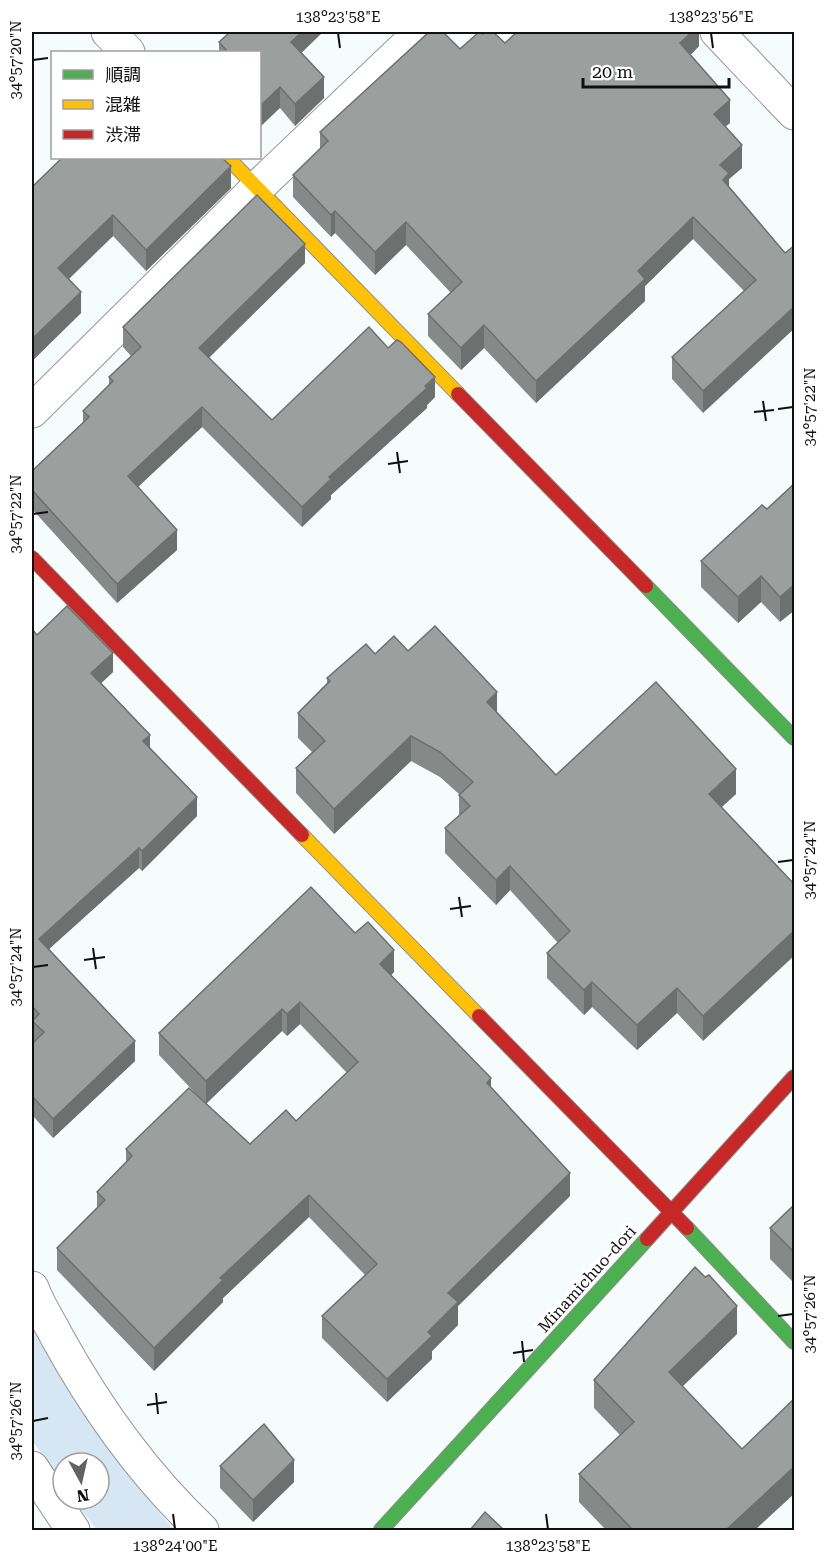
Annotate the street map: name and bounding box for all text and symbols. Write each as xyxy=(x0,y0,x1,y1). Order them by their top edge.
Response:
text: 138°23'58"E xyxy=(295,8,381,26)
text: 138°23'56"E xyxy=(668,8,754,26)
text: 34°57'20"N xyxy=(7,20,25,100)
legend xyxy=(51,51,261,159)
scale bar xyxy=(583,51,728,89)
text: 20 m xyxy=(592,61,633,82)
text: 順調 xyxy=(105,64,141,85)
text: 混雑 xyxy=(105,94,141,115)
text: 渋滞 xyxy=(105,124,141,145)
text: 34°57'22"N xyxy=(801,367,819,447)
text: 34°57'22"N xyxy=(7,474,25,554)
text: 34°57'24"N xyxy=(801,820,819,900)
text: 34°57'24"N xyxy=(7,927,25,1007)
street label: Minamichuo-dori xyxy=(534,1222,640,1336)
text: 34°57'26"N xyxy=(801,1274,819,1354)
text: 34°57'26"N xyxy=(7,1381,25,1461)
north arrow xyxy=(51,1451,111,1511)
text: N xyxy=(76,1485,90,1506)
text: 138°24'00"E xyxy=(132,1537,218,1555)
text: 138°23'58"E xyxy=(505,1537,591,1555)

